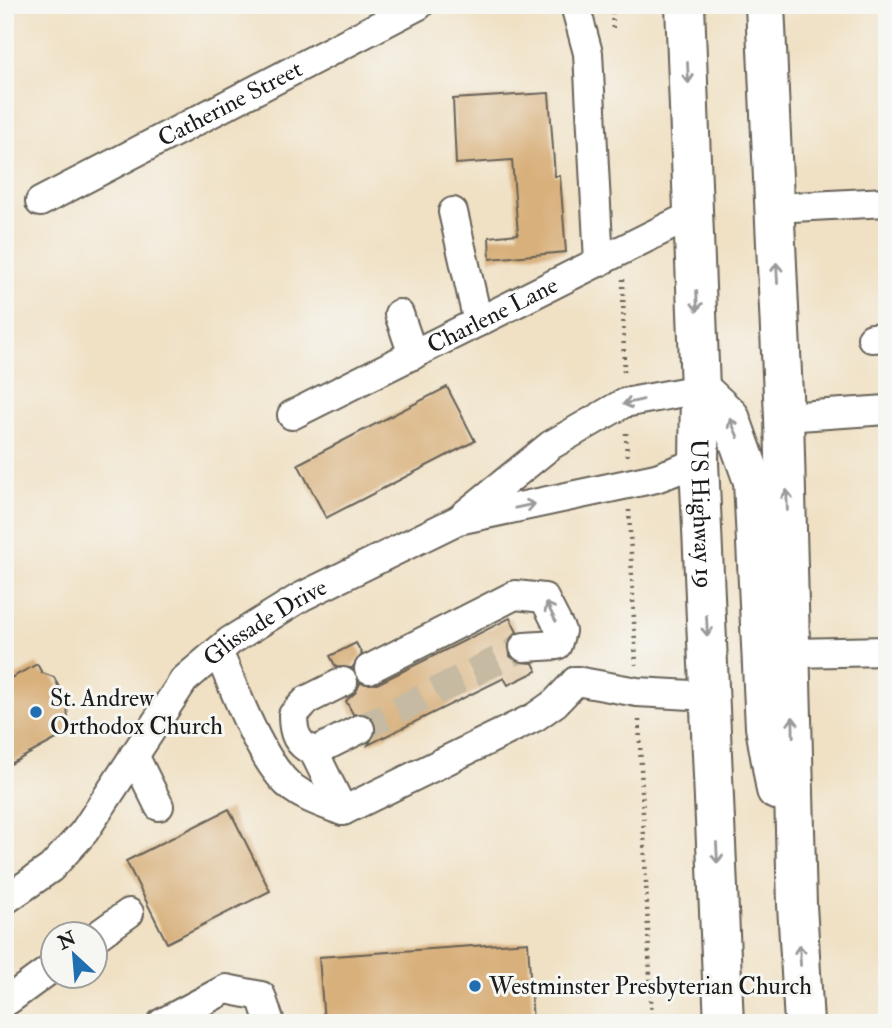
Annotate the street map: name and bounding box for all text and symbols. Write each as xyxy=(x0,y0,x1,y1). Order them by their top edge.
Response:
street label: Catherine Street xyxy=(153,53,308,154)
one-way arrow xyxy=(682,62,695,85)
one-way arrow xyxy=(771,261,784,284)
street label: Charlene Lane xyxy=(422,270,563,361)
one-way arrow xyxy=(691,289,704,312)
one-way arrow xyxy=(622,396,645,409)
one-way arrow xyxy=(727,417,740,439)
street label: US Highway 19 xyxy=(683,439,720,589)
one-way arrow xyxy=(780,489,793,512)
one-way arrow xyxy=(513,499,536,513)
street label: Glissade Drive xyxy=(197,572,332,673)
one-way arrow xyxy=(544,602,558,623)
one-way arrow xyxy=(700,614,713,637)
place label: St. Andrew Orthodox Church xyxy=(50,683,223,742)
marker: St. Andrew Orthodox Church xyxy=(28,704,44,720)
one-way arrow xyxy=(787,716,800,739)
one-way arrow xyxy=(710,842,723,865)
north arrow xyxy=(38,920,108,990)
text: N xyxy=(53,926,81,956)
one-way arrow xyxy=(793,944,806,966)
place label: Westminster Presbyterian Church xyxy=(488,971,812,1002)
marker: Westminster Presbyterian Church xyxy=(467,978,483,994)

